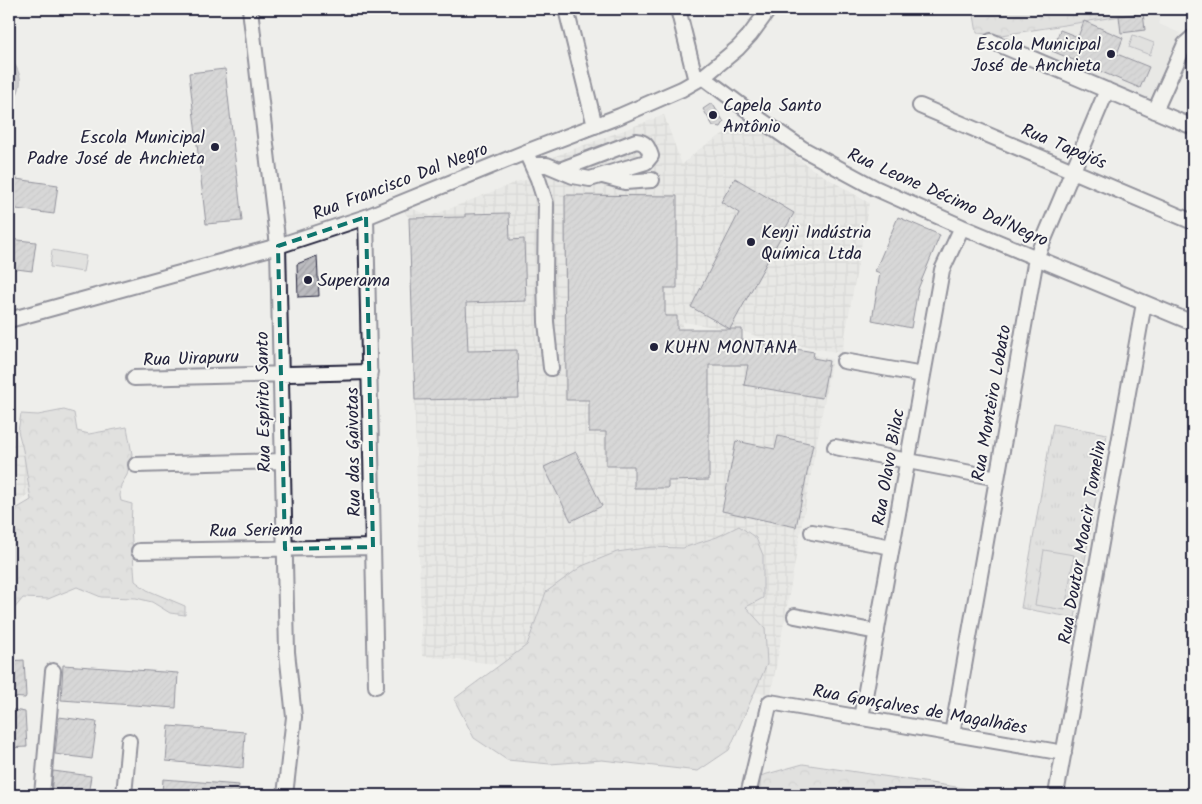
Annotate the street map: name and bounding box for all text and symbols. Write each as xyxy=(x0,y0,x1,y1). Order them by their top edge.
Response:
place label: Escola Municipal José de Anchieta xyxy=(971,31,1102,81)
marker: Escola Municipal José de Anchieta xyxy=(1105,48,1117,60)
place label: Capela Santo Antônio xyxy=(723,92,822,142)
marker: Capela Santo Antônio xyxy=(707,109,719,121)
street label: Rua Tapajós xyxy=(1016,116,1111,179)
place label: Escola Municipal Padre José de Anchieta xyxy=(27,124,206,174)
street label: Rua Francisco Dal Negro xyxy=(308,135,493,229)
marker: Escola Municipal Padre José de Anchieta xyxy=(209,141,221,153)
street label: Rua Leone Décimo Dal'Negro xyxy=(842,141,1053,256)
place label: Kenji Indústria Química Ltda xyxy=(761,219,872,269)
marker: Kenji Indústria Química Ltda xyxy=(745,236,757,248)
place label: Superama xyxy=(318,267,390,296)
marker: Superama xyxy=(302,274,314,286)
street label: Rua Monteiro Lobato xyxy=(964,323,1021,484)
street label: Rua Espírito Santo xyxy=(249,331,280,473)
place label: KUHN MONTANA xyxy=(664,334,798,363)
marker: KUHN MONTANA xyxy=(648,341,660,353)
street label: Rua Uirapuru xyxy=(142,343,240,376)
street label: Rua das Gaivotas xyxy=(339,387,370,517)
street label: Rua Olavo Bilac xyxy=(865,406,914,528)
street label: Rua Doutor Moacir Tomelin xyxy=(1051,438,1116,646)
street label: Rua Seriema xyxy=(209,516,303,547)
street label: Rua Gonçalves de Magalhães xyxy=(810,677,1030,744)

